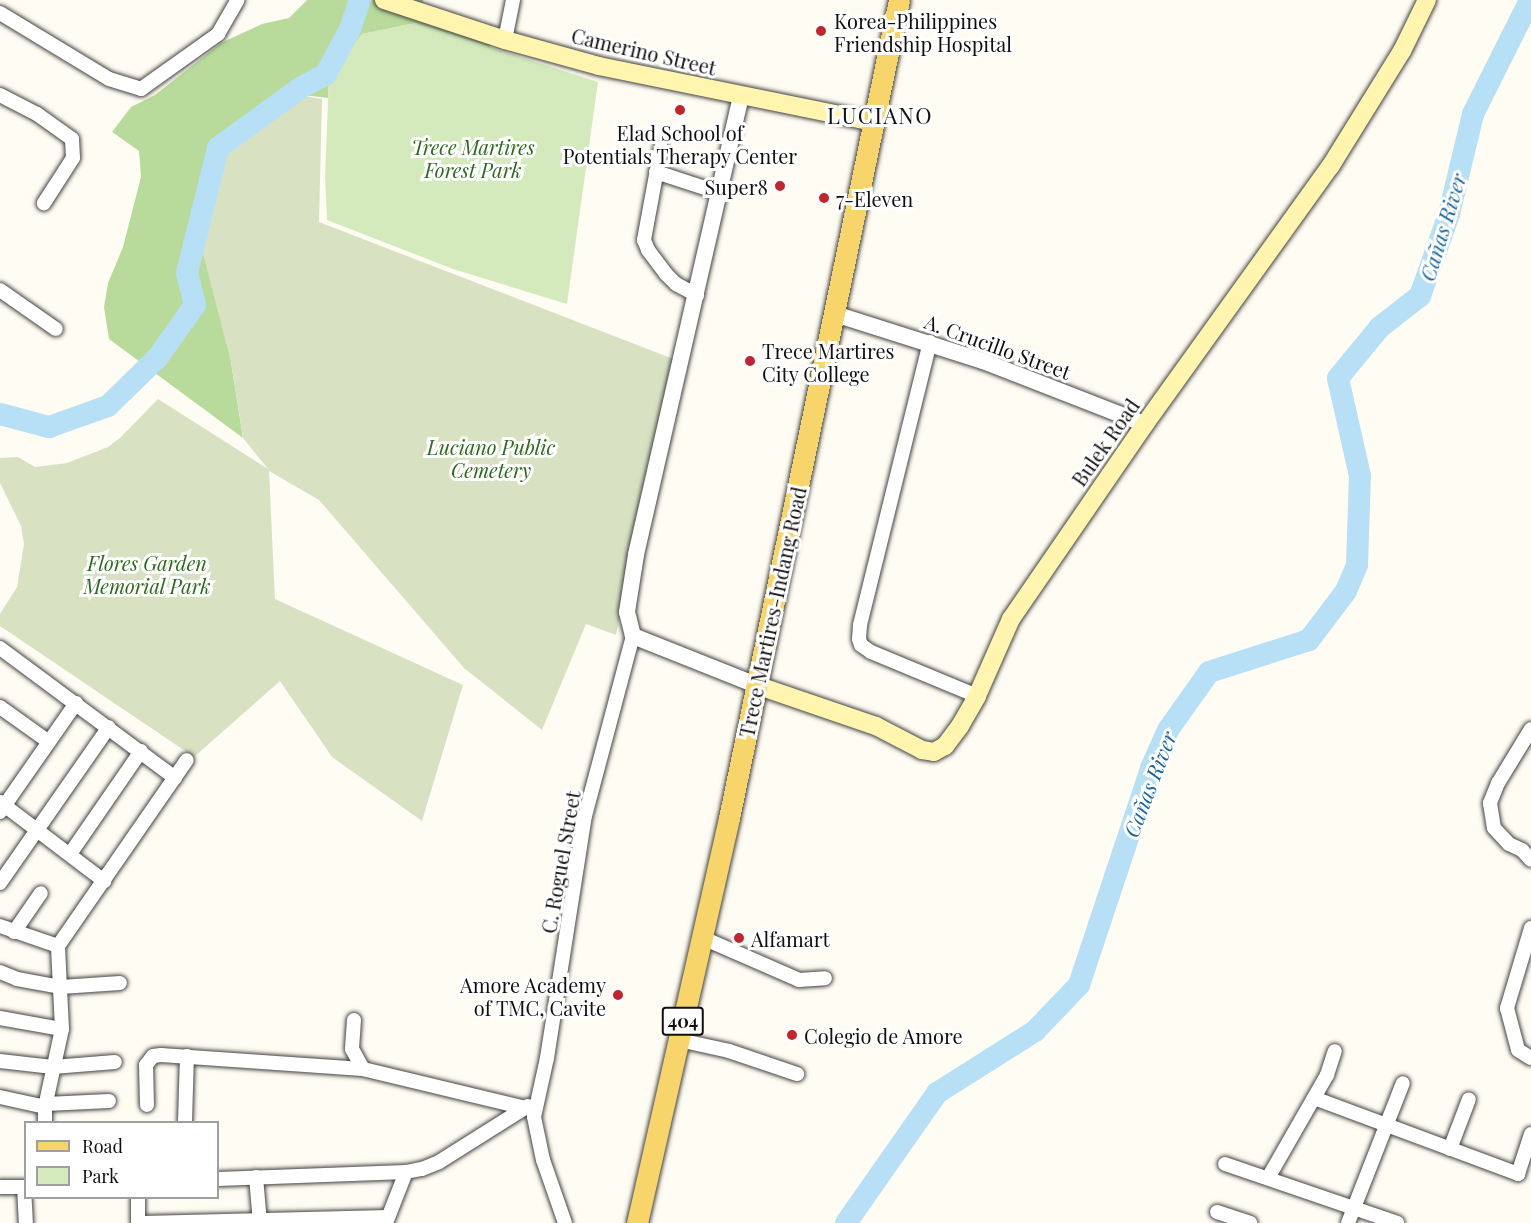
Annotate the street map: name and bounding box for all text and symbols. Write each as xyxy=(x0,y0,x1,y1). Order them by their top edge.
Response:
place label: Korea-Philippines Friendship Hospital xyxy=(834,8,1012,55)
marker: Korea-Philippines Friendship Hospital xyxy=(812,22,830,40)
street label: Camerino Street xyxy=(569,23,719,79)
marker: Elad School of Potentials Therapy Center xyxy=(671,101,689,119)
district label: LUCIANO xyxy=(827,103,933,129)
place label: Elad School of Potentials Therapy Center xyxy=(562,121,798,168)
park label: Trece Martires Forest Park xyxy=(411,134,535,181)
water label: Cañas River xyxy=(1414,170,1470,284)
place label: Super8 xyxy=(705,174,768,198)
marker: Super8 xyxy=(773,179,787,193)
place label: 7-Eleven xyxy=(836,186,913,210)
marker: 7-Eleven xyxy=(817,191,831,205)
street label: A. Crucillo Street xyxy=(922,308,1074,384)
place label: Trece Martires City College xyxy=(762,338,895,385)
marker: Trece Martires City College xyxy=(743,354,757,368)
street label: Bulek Road xyxy=(1066,394,1144,490)
park label: Luciano Public Cemetery xyxy=(427,435,555,482)
street label: Trece Martires-Indang Road xyxy=(734,484,810,740)
park label: Flores Garden Memorial Park xyxy=(83,550,211,597)
water label: Cañas River xyxy=(1117,728,1181,840)
street label: C. Roguel Street xyxy=(536,789,584,935)
place label: Alfamart xyxy=(751,926,830,950)
marker: Alfamart xyxy=(732,931,746,945)
place label: Amore Academy of TMC, Cavite xyxy=(459,972,606,1019)
marker: Amore Academy of TMC, Cavite xyxy=(611,988,625,1002)
road number: 404 xyxy=(660,1006,706,1036)
place label: Colegio de Amore xyxy=(804,1023,963,1047)
marker: Colegio de Amore xyxy=(785,1028,799,1042)
legend xyxy=(24,1121,219,1199)
text: Road xyxy=(82,1134,123,1158)
text: Park xyxy=(82,1164,119,1188)

